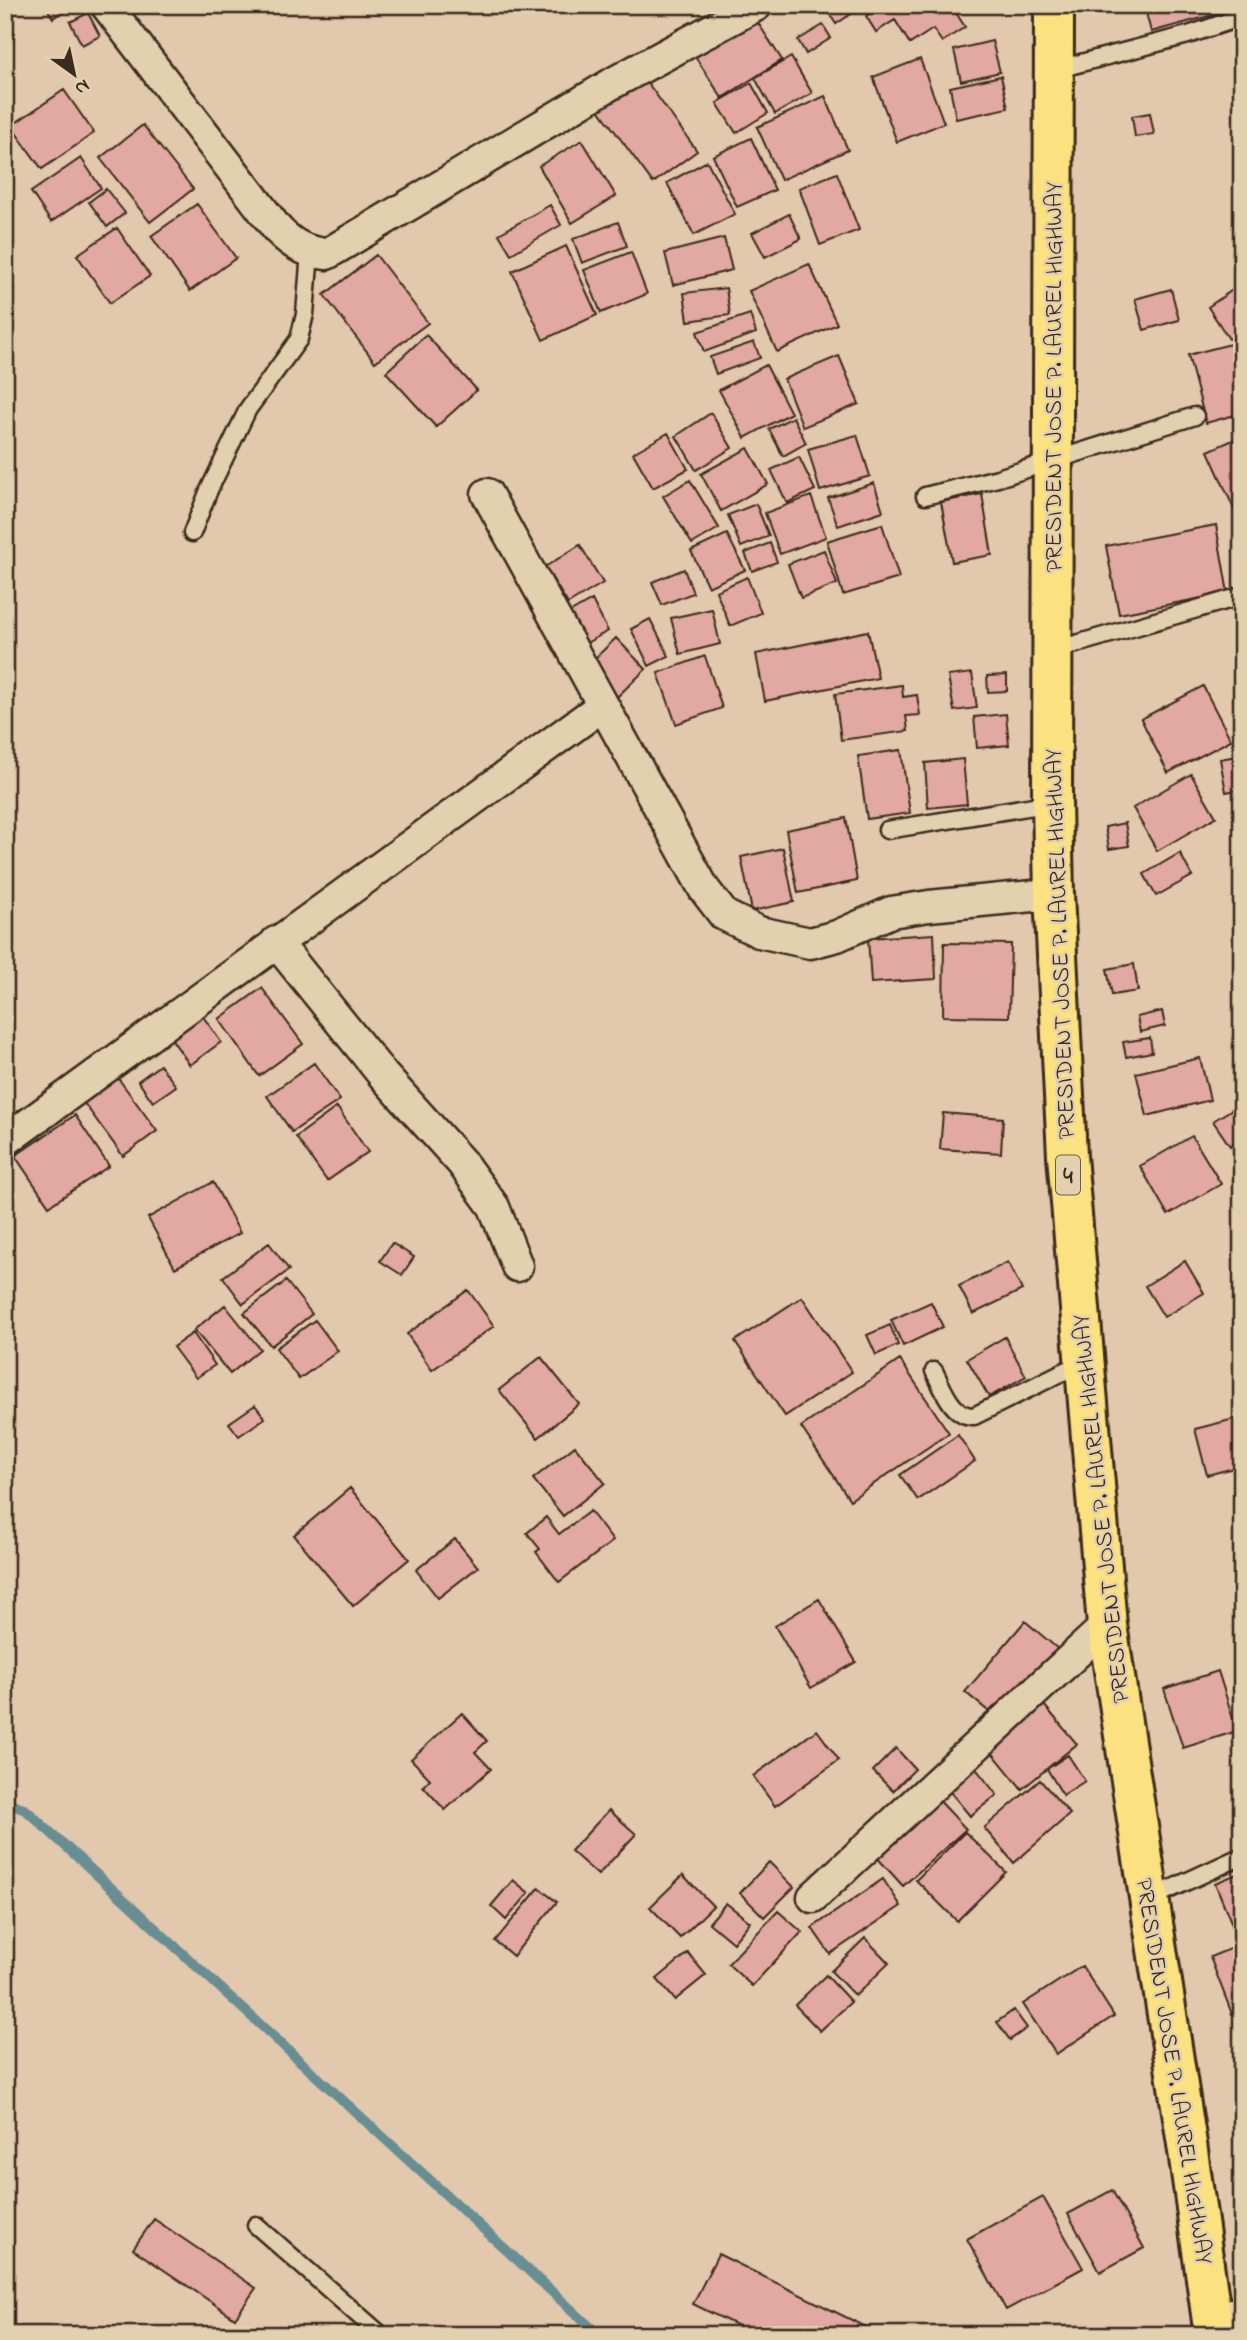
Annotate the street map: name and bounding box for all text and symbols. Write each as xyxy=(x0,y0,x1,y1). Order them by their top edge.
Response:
north arrow xyxy=(38,38,108,108)
text: N xyxy=(69,71,95,101)
street label: PRESIDENT JOSE P. LAUREL HIGHWAY xyxy=(1038,182,1073,572)
street label: PRESIDENT JOSE P. LAUREL HIGHWAY xyxy=(1037,748,1086,1140)
road number: 4 xyxy=(1056,1156,1080,1194)
street label: PRESIDENT JOSE P. LAUREL HIGHWAY xyxy=(1065,1313,1140,1705)
street label: PRESIDENT JOSE P. LAUREL HIGHWAY xyxy=(1125,1876,1220,2267)

